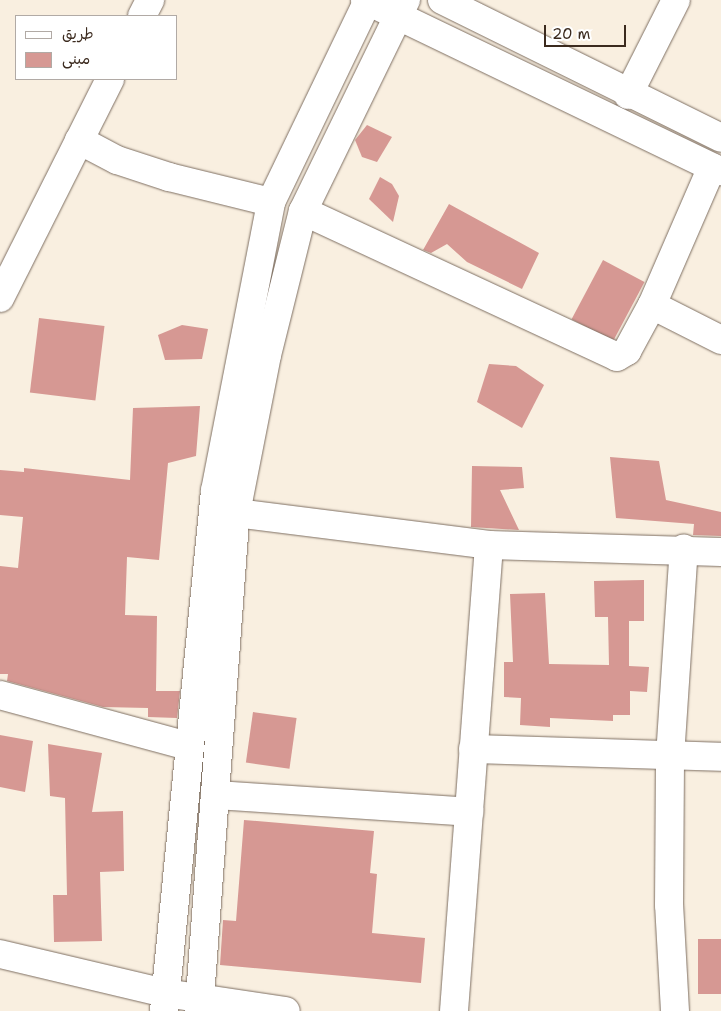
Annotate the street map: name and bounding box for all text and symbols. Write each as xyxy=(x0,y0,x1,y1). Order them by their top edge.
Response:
legend xyxy=(15,15,178,80)
scale bar xyxy=(546,15,628,47)
text: طريق xyxy=(62,24,94,44)
text: 20 m xyxy=(552,24,591,44)
text: مبنى xyxy=(62,49,90,69)

